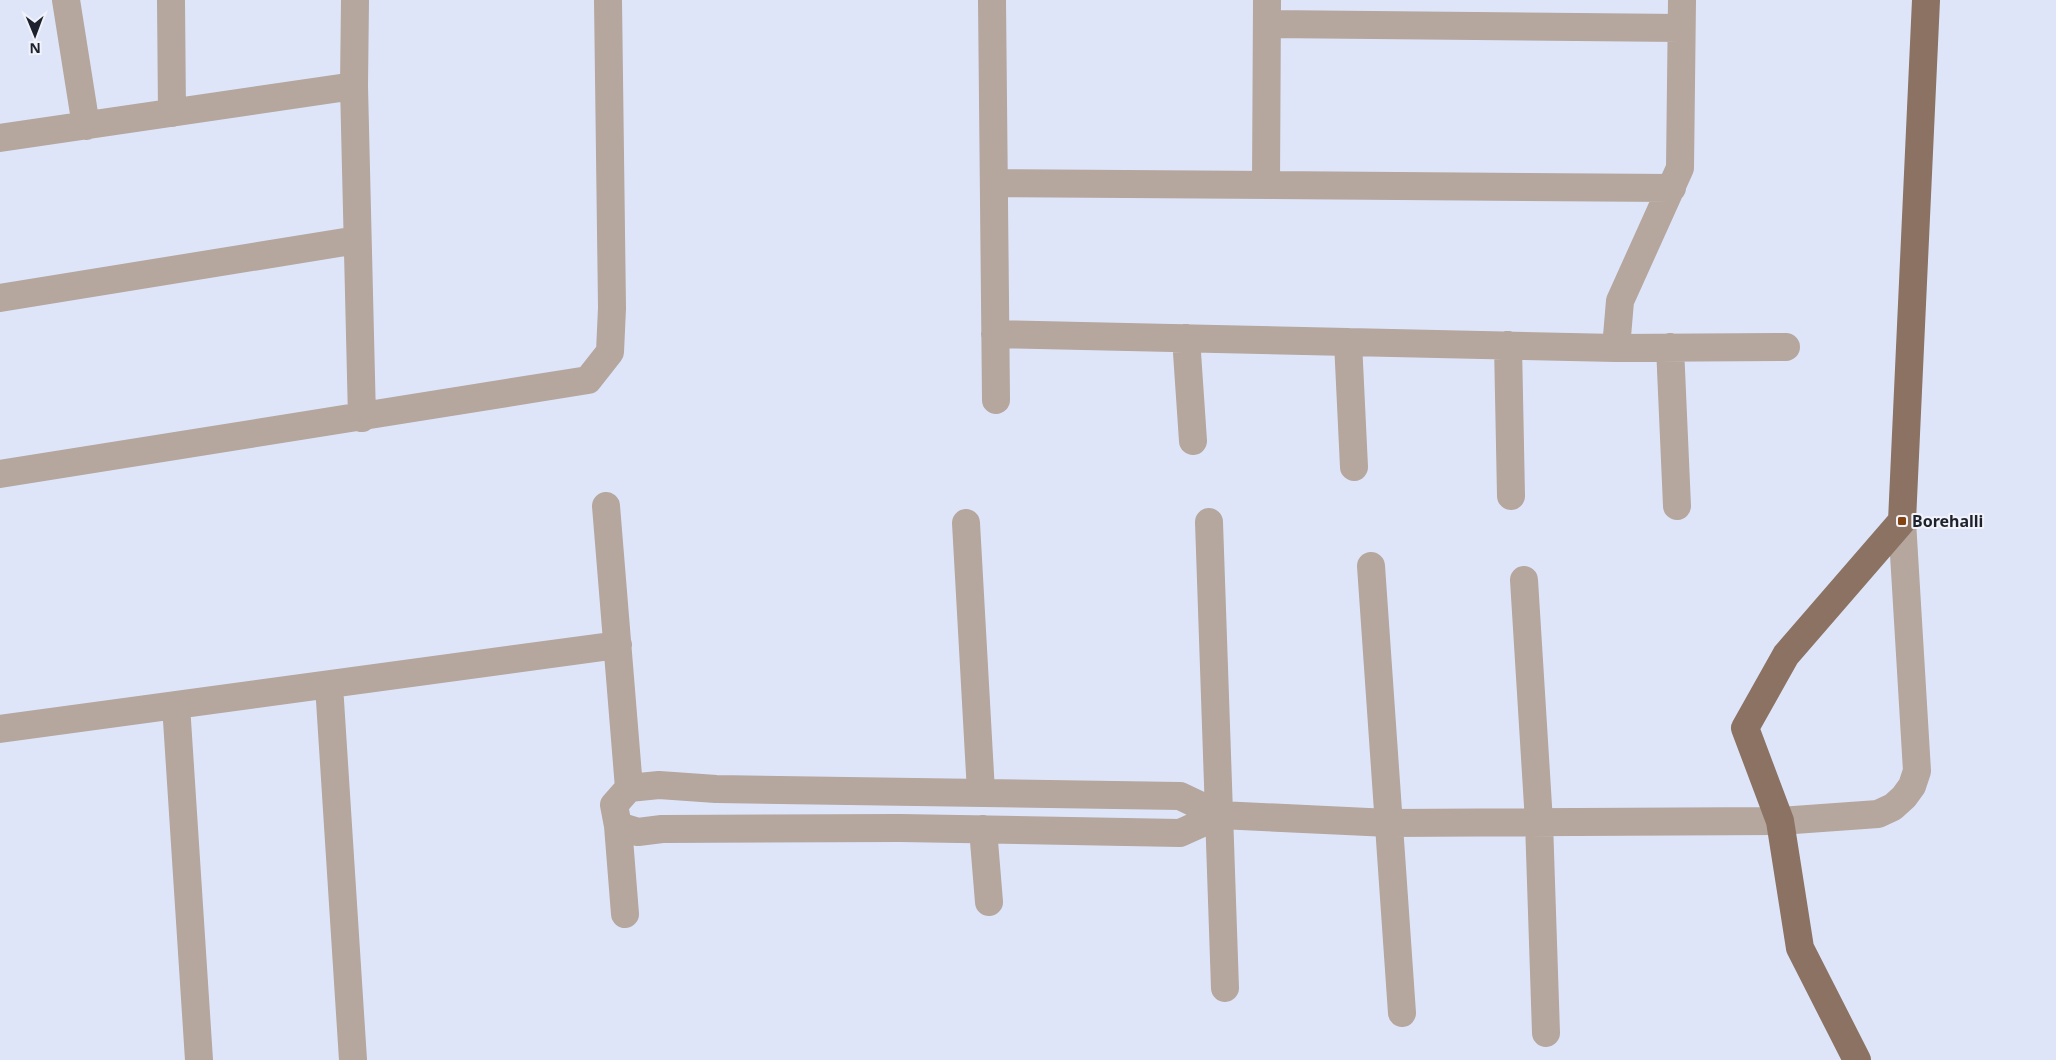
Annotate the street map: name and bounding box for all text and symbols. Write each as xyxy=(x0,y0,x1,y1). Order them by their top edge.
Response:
north arrow xyxy=(10,10,60,60)
text: N xyxy=(29,39,41,58)
place label: Borehalli xyxy=(1912,510,1983,532)
marker: Borehalli xyxy=(1896,515,1908,527)

